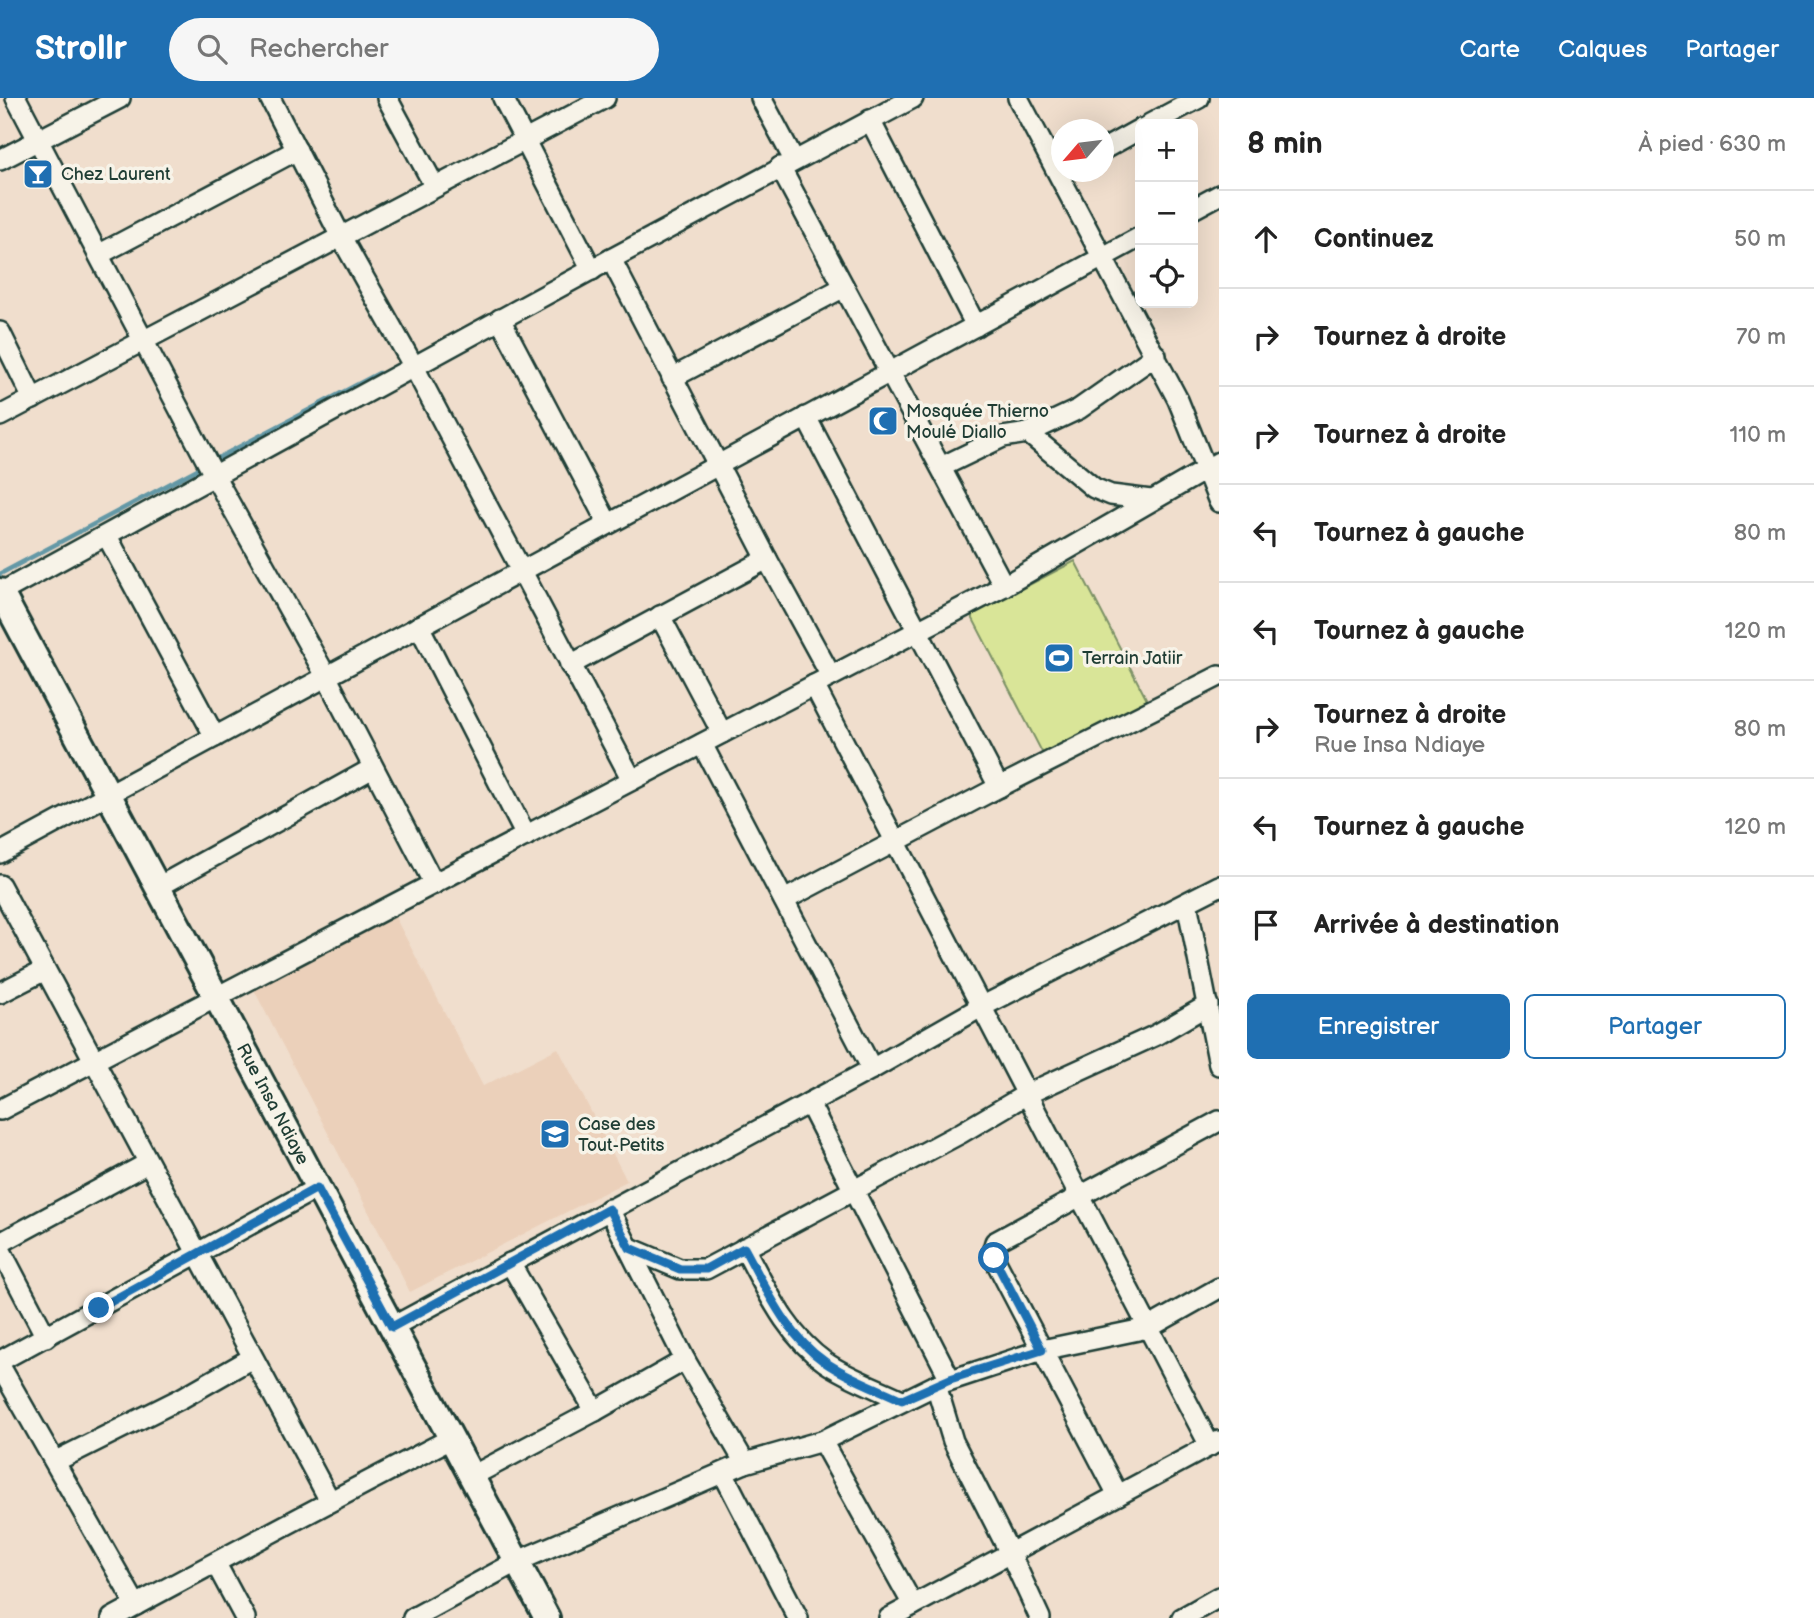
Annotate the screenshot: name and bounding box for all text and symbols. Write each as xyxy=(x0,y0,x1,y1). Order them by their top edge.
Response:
search box xyxy=(169,18,659,81)
text: Strollr xyxy=(35,29,127,69)
icon: search xyxy=(193,30,231,68)
text: Rechercher xyxy=(249,34,388,65)
text: Carte xyxy=(1460,35,1520,64)
text: Calques xyxy=(1558,35,1647,64)
text: Partager xyxy=(1685,35,1779,64)
north arrow xyxy=(1051,119,1114,182)
map controls xyxy=(1135,119,1198,308)
button: + xyxy=(1135,119,1198,182)
text: 8 min xyxy=(1247,126,1323,162)
text: À pied · 630 m xyxy=(1638,130,1786,158)
bar icon: Chez Laurent xyxy=(21,157,55,191)
place label: Chez Laurent xyxy=(61,164,171,185)
button: − xyxy=(1135,182,1198,245)
icon: ahead xyxy=(1247,220,1285,258)
text: Continuez xyxy=(1314,224,1434,255)
text: 50 m xyxy=(1734,225,1786,253)
button: locate xyxy=(1135,245,1198,308)
icon: right xyxy=(1247,318,1285,356)
text: Tournez à droite xyxy=(1314,322,1506,353)
text: 70 m xyxy=(1736,323,1786,351)
place label: Mosquée Thierno Moulé Diallo xyxy=(906,401,1049,443)
mosque icon: Mosquée Thierno Moulé Diallo xyxy=(866,404,900,438)
icon: right xyxy=(1247,416,1285,454)
text: Tournez à droite xyxy=(1314,420,1506,451)
text: 110 m xyxy=(1729,421,1786,449)
icon: left xyxy=(1247,514,1285,552)
text: Tournez à gauche xyxy=(1314,518,1525,549)
text: 80 m xyxy=(1734,519,1786,547)
icon: left xyxy=(1247,612,1285,650)
text: Tournez à gauche xyxy=(1314,616,1525,647)
text: 120 m xyxy=(1725,617,1786,645)
sports icon: Terrain Jatiir xyxy=(1042,641,1076,675)
place label: Terrain Jatiir xyxy=(1082,648,1183,669)
text: Tournez à droite xyxy=(1314,700,1506,731)
icon: right xyxy=(1247,710,1285,748)
text: 80 m xyxy=(1734,715,1786,743)
text: Rue Insa Ndiaye xyxy=(1314,731,1485,759)
icon: left xyxy=(1247,808,1285,846)
text: Tournez à gauche xyxy=(1314,812,1525,843)
text: 120 m xyxy=(1725,813,1786,841)
icon: arrive xyxy=(1247,906,1285,944)
text: Arrivée à destination xyxy=(1314,910,1560,941)
button: Enregistrer xyxy=(1247,994,1510,1059)
button: Partager xyxy=(1524,994,1786,1059)
street label: Rue Insa Ndiaye xyxy=(232,1040,314,1168)
place label: Case des Tout-Petits xyxy=(578,1114,664,1156)
school or university icon: Case des Tout-Petits xyxy=(538,1117,572,1151)
route start xyxy=(978,1242,1009,1273)
route end xyxy=(83,1292,114,1323)

